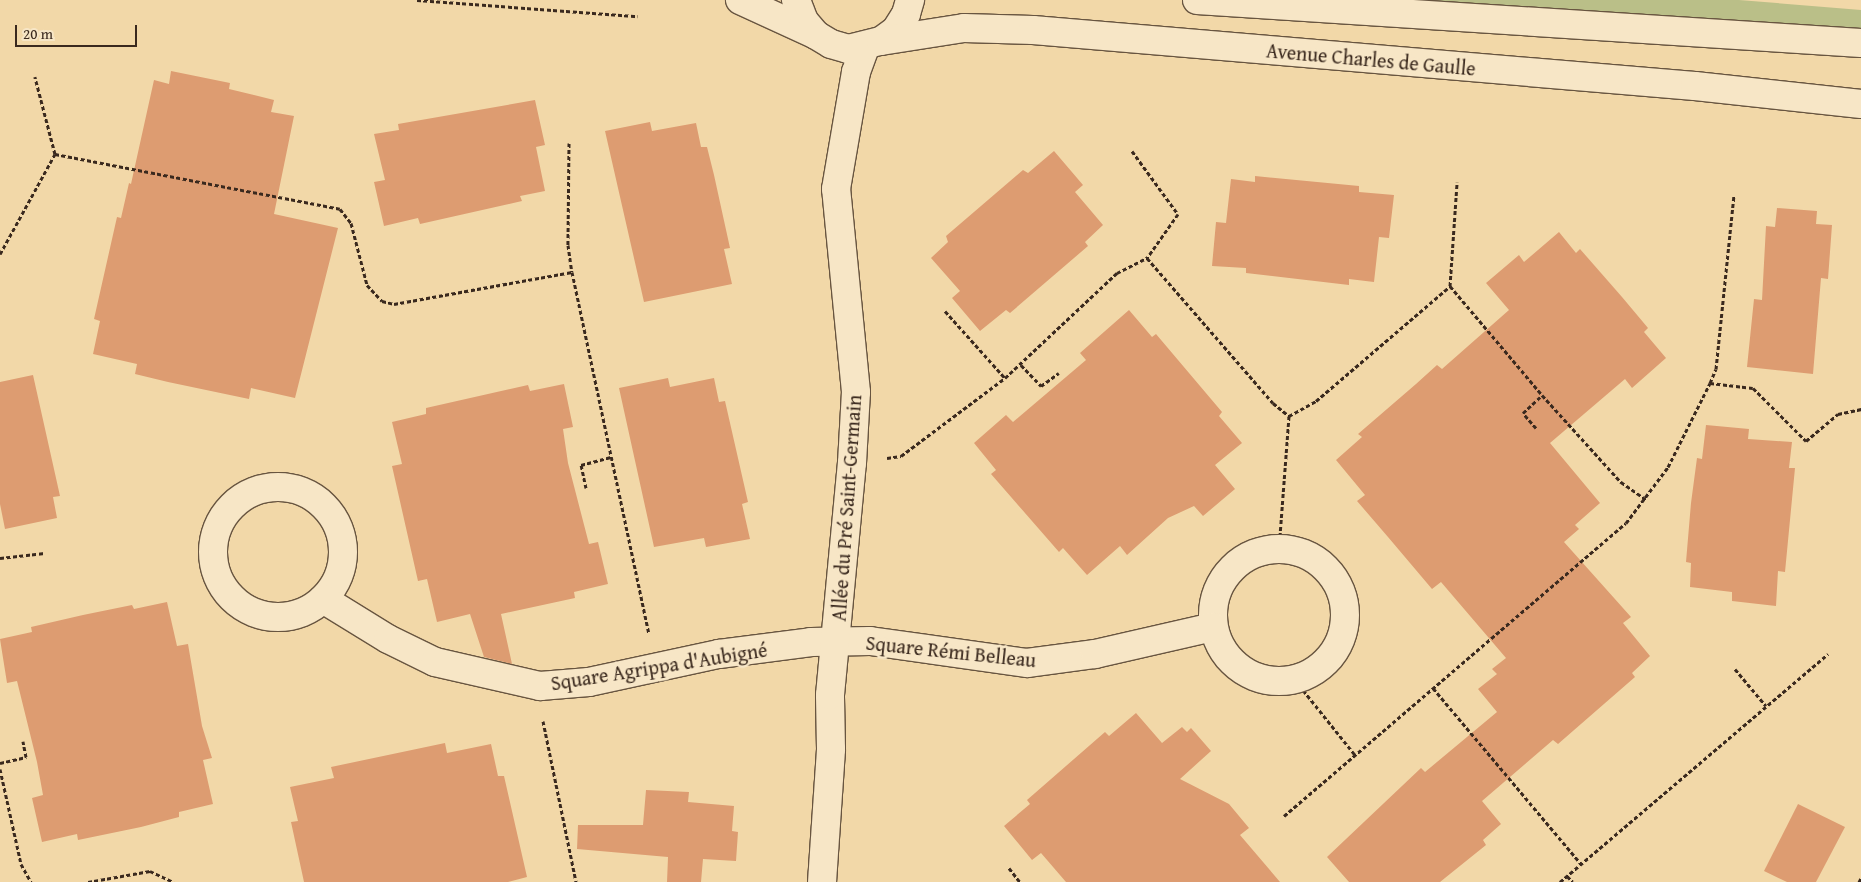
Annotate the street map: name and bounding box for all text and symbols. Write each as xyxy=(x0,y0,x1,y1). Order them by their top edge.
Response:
scale bar xyxy=(18,15,140,47)
text: 20 m xyxy=(23,23,53,44)
street label: Avenue Charles de Gaulle xyxy=(1265,38,1477,80)
street label: Allée du Pré Saint-Germain xyxy=(826,394,866,622)
street label: Square Rémi Belleau xyxy=(865,630,1037,672)
street label: Square Agrippa d'Aubigné xyxy=(549,637,769,695)

